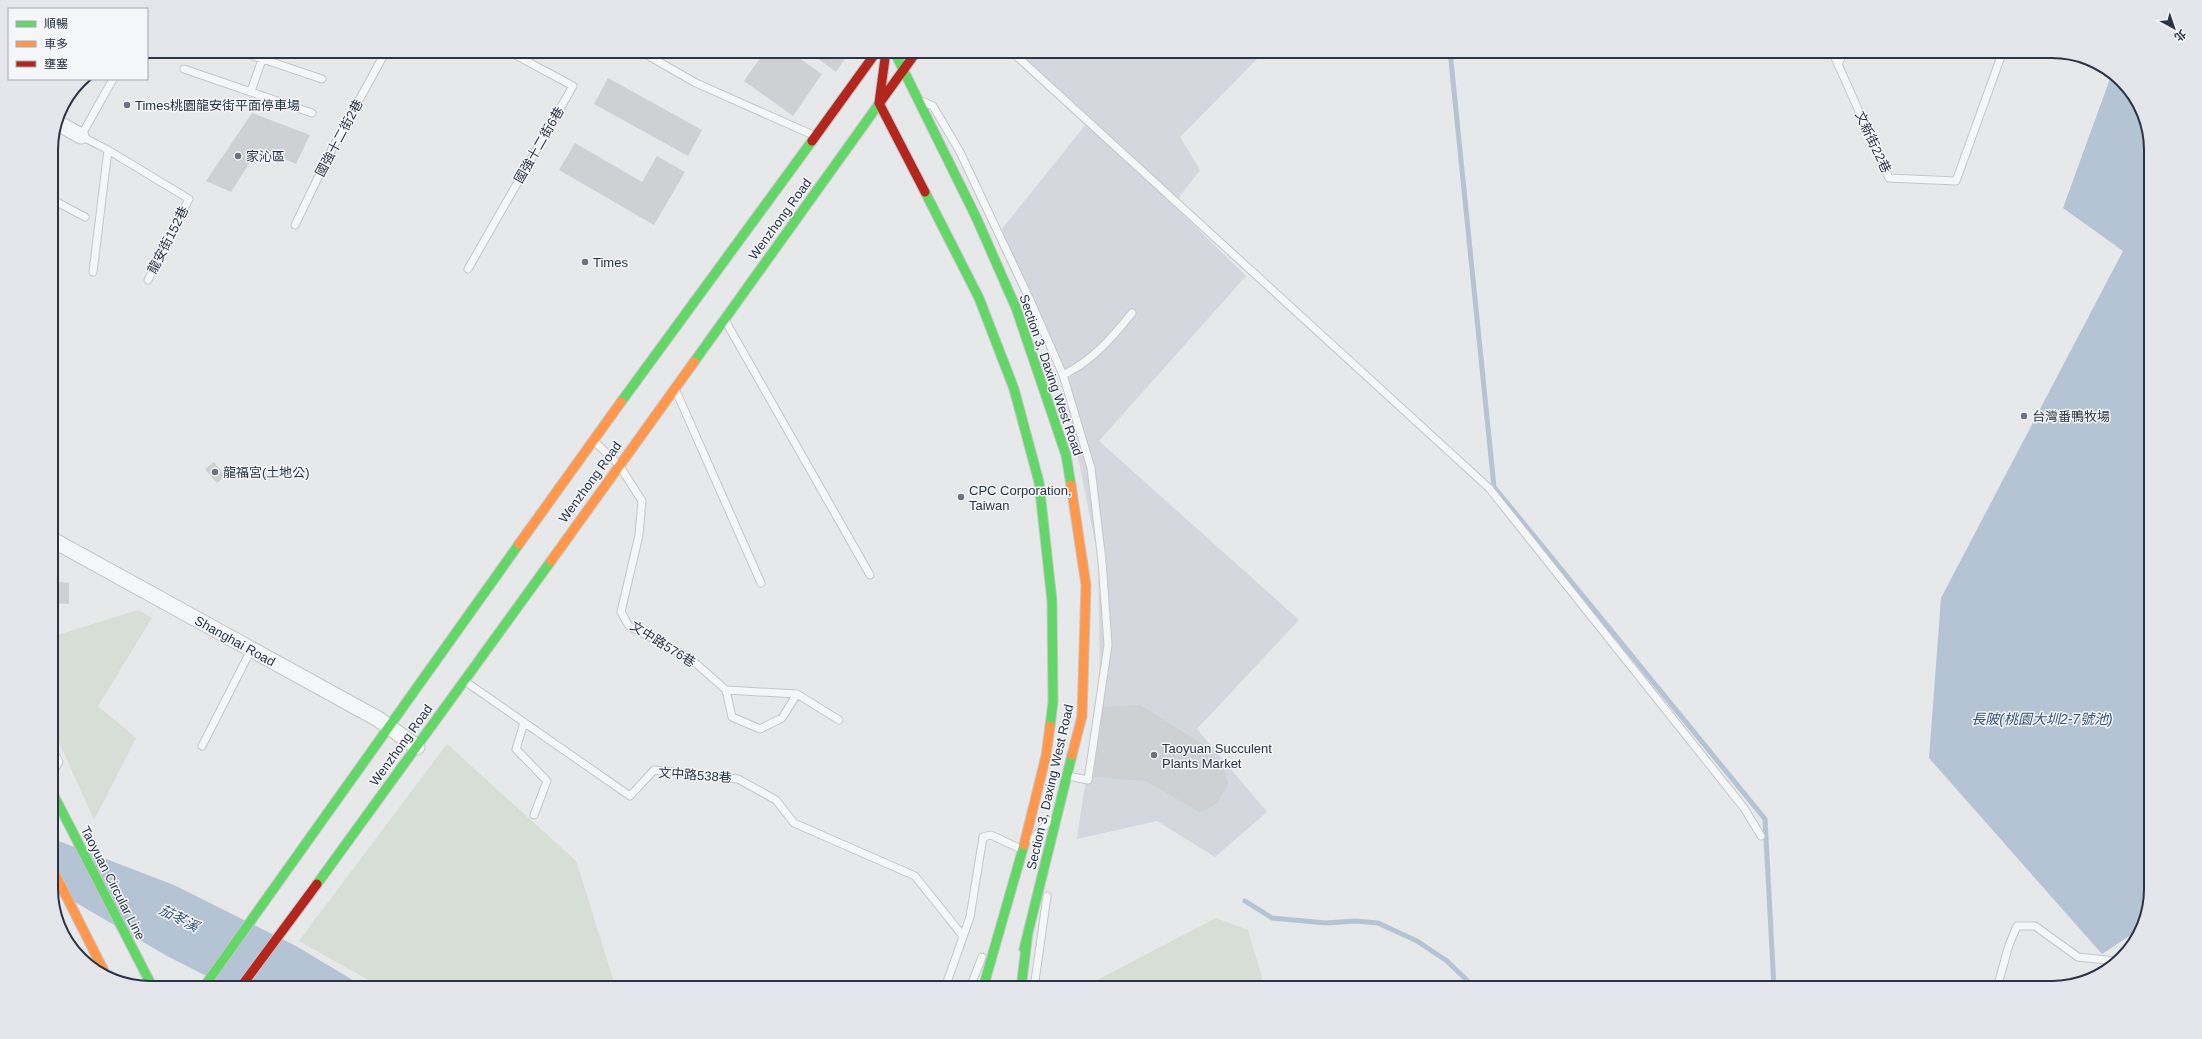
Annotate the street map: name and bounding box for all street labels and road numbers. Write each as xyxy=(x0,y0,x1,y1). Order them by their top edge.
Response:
street label: 國強十二街2巷 xyxy=(312,97,366,179)
street label: 國強十二街6巷 xyxy=(511,104,567,186)
street label: 文新街22巷 xyxy=(1852,109,1894,175)
street label: Wenzhong Road xyxy=(746,176,814,262)
street label: 龍安街152巷 xyxy=(145,204,191,276)
street label: Section 3, Daxing West Road xyxy=(1016,292,1086,458)
street label: Wenzhong Road xyxy=(556,439,624,525)
street label: Shanghai Road xyxy=(192,613,278,669)
street label: 文中路576巷 xyxy=(628,618,698,670)
street label: Wenzhong Road xyxy=(367,702,435,788)
street label: Section 3, Daxing West Road xyxy=(1024,703,1076,871)
street label: 文中路538巷 xyxy=(658,765,732,785)
street label: Taoyuan Circular Line xyxy=(78,824,148,942)

